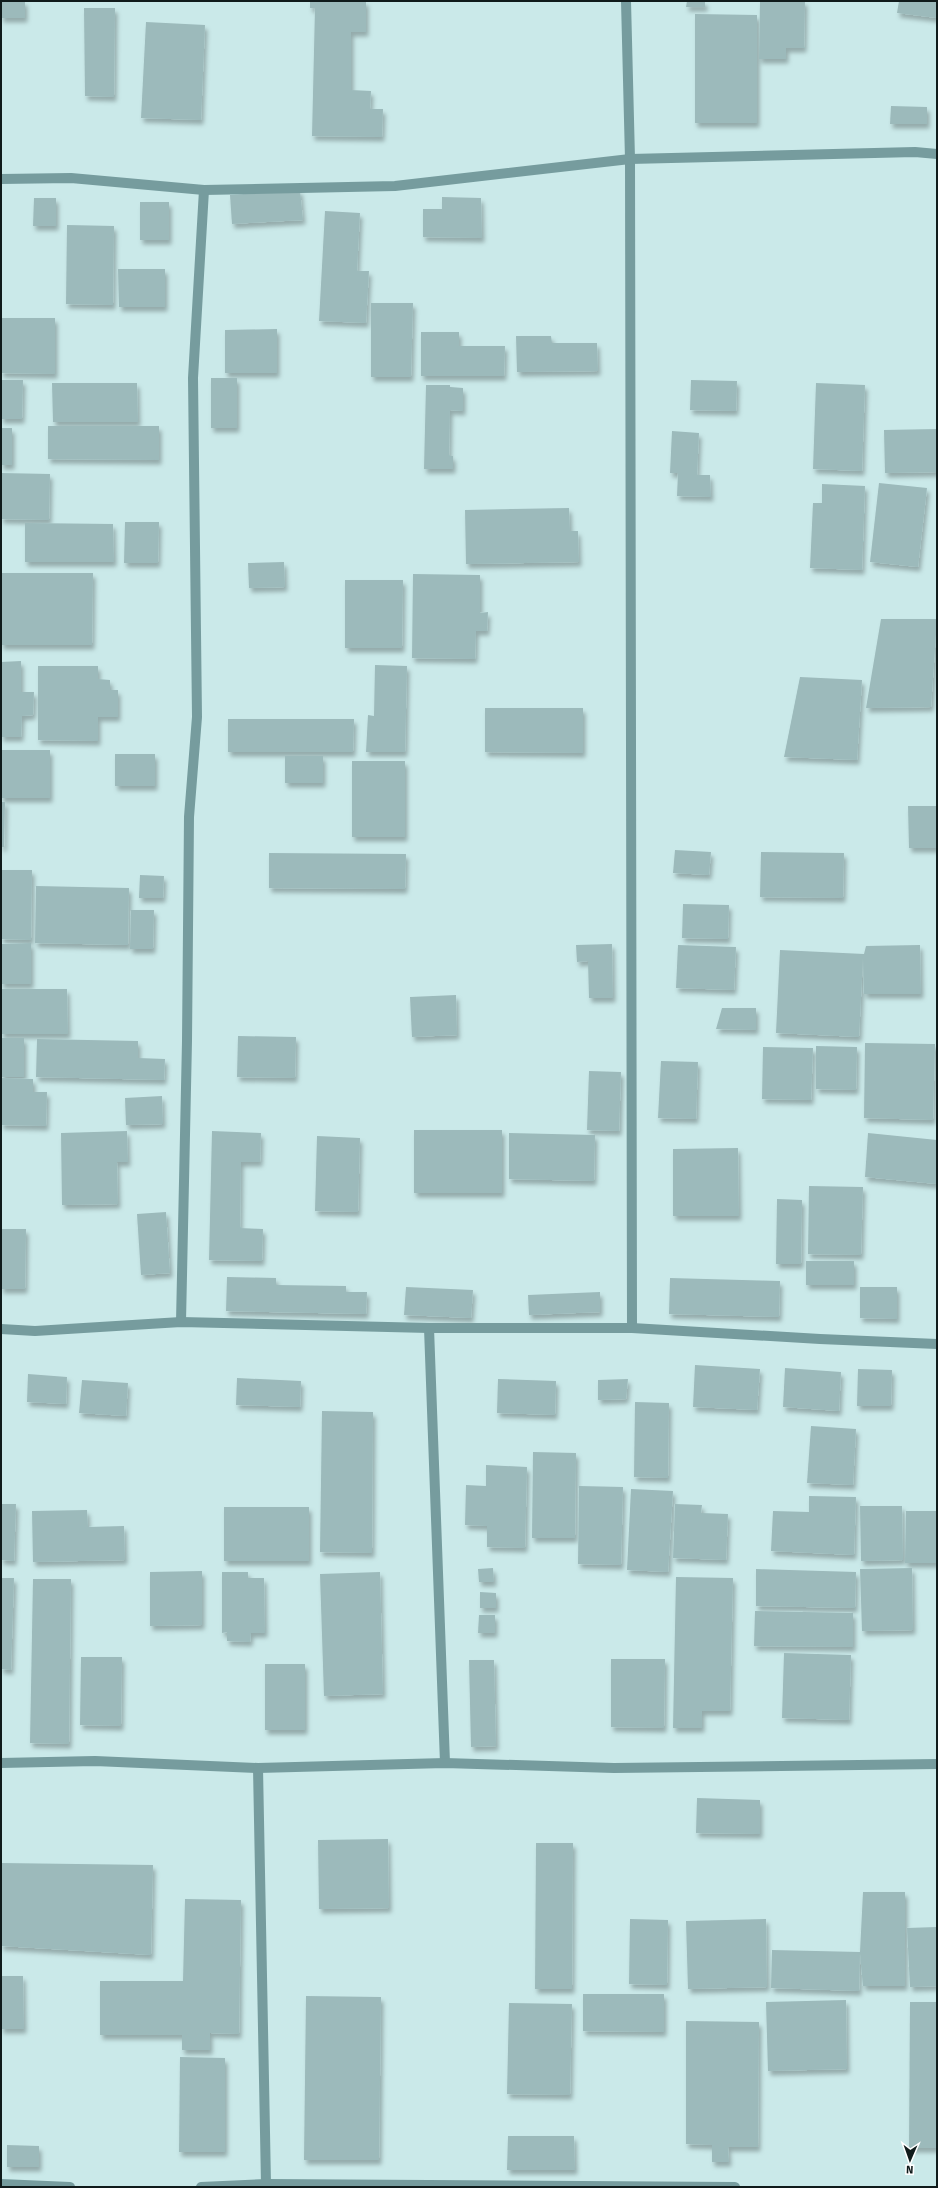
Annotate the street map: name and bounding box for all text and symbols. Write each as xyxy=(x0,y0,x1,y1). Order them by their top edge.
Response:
north arrow xyxy=(890,2140,930,2180)
text: N xyxy=(906,2163,914,2176)

